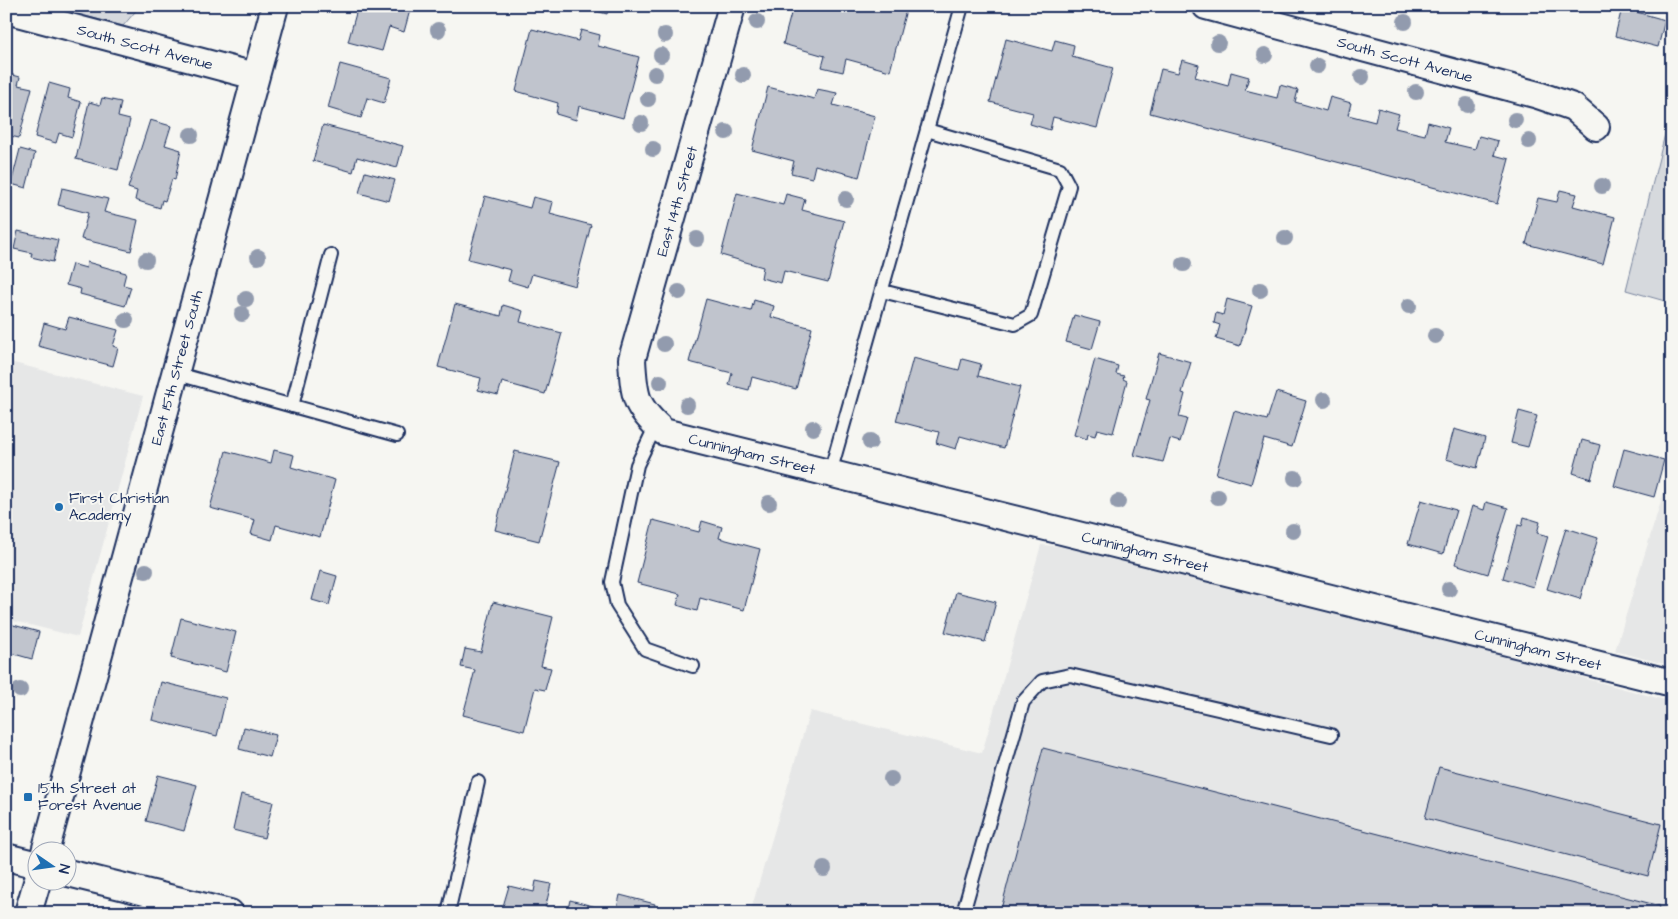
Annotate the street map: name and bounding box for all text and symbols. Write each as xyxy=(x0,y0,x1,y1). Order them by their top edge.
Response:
street label: South Scott Avenue xyxy=(75,19,215,75)
street label: South Scott Avenue xyxy=(1335,32,1475,88)
street label: East 14th Street xyxy=(652,143,703,259)
street label: East 15th Street South xyxy=(146,287,208,448)
street label: Cunningham Street xyxy=(686,429,817,480)
place label: First Christian Academy xyxy=(69,488,170,527)
marker: First Christian Academy xyxy=(53,501,65,513)
street label: Cunningham Street xyxy=(1079,526,1210,578)
street label: Cunningham Street xyxy=(1472,624,1603,676)
place label: 15th Street at Forest Avenue xyxy=(38,778,142,816)
marker: 15th Street at Forest Avenue xyxy=(22,791,34,803)
north arrow xyxy=(28,842,78,892)
text: N xyxy=(53,862,74,875)

